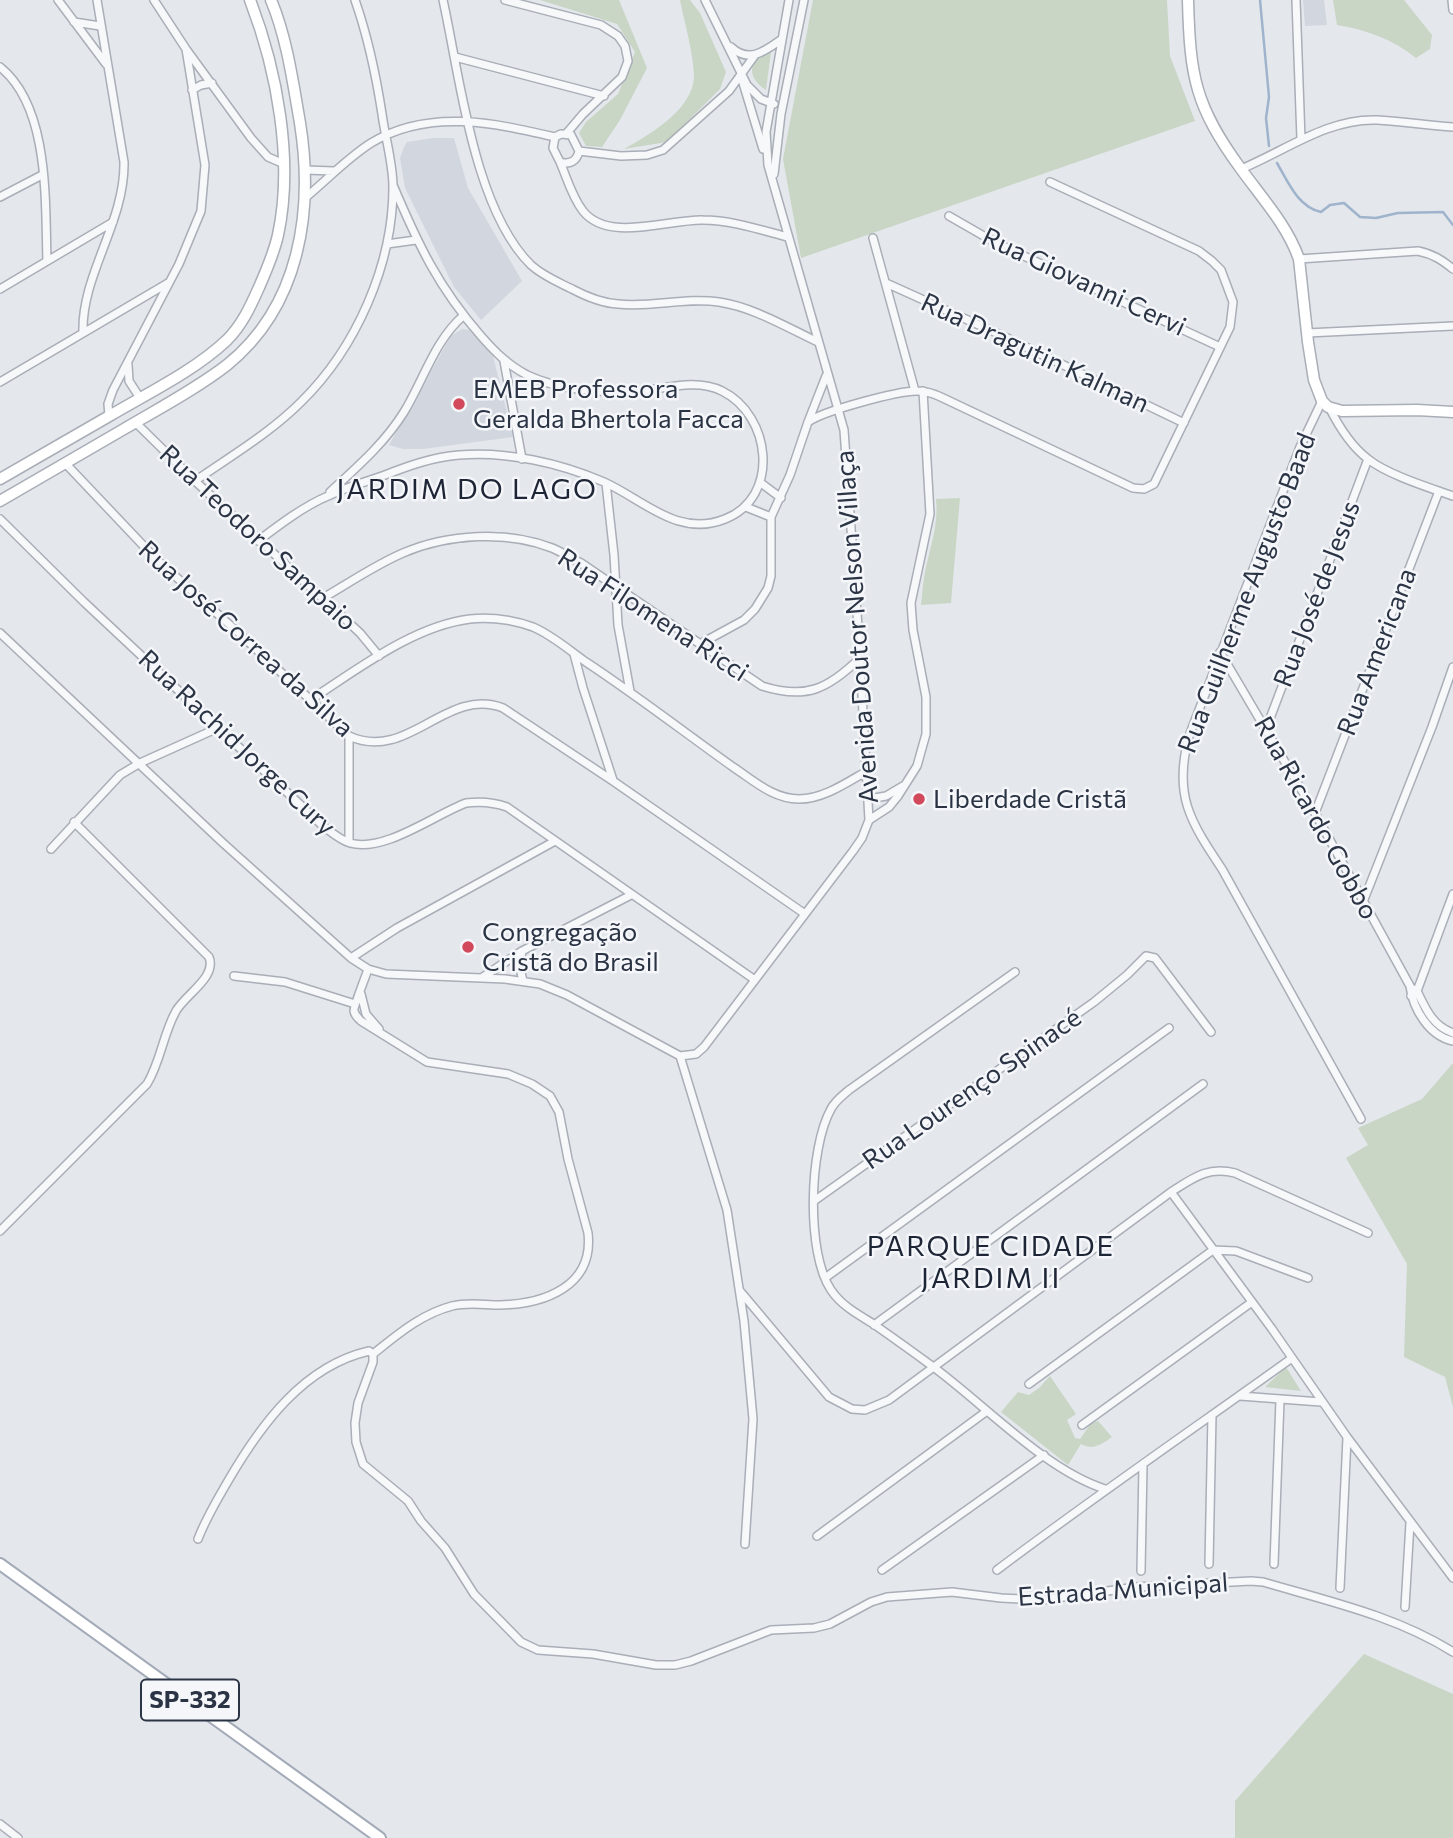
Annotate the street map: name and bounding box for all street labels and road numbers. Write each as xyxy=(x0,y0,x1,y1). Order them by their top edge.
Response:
street label: Rua Giovanni Cervi xyxy=(977,221,1191,343)
street label: Rua Dragutin Kalman xyxy=(916,286,1154,420)
street label: Rua Guilherme Augusto Baad xyxy=(1171,429,1323,757)
street label: Rua Teodoro Sampaio xyxy=(153,439,363,637)
street label: Avenida Doutor Nelson Villaça xyxy=(829,449,885,805)
street label: Rua José de Jesus xyxy=(1267,496,1367,692)
street label: Rua José Correa da Silva xyxy=(132,534,360,744)
street label: Rua Filomena Ricci xyxy=(552,542,754,688)
street label: Rua Americana xyxy=(1331,564,1423,740)
street label: Rua Rachid Jorge Cury xyxy=(132,644,342,842)
street label: Rua Ricardo Gobbo xyxy=(1247,711,1385,925)
street label: Rua Lourenço Spinacé xyxy=(857,1002,1087,1176)
street label: Estrada Municipal xyxy=(1017,1567,1229,1613)
road number: SP-332 xyxy=(141,1680,239,1720)

